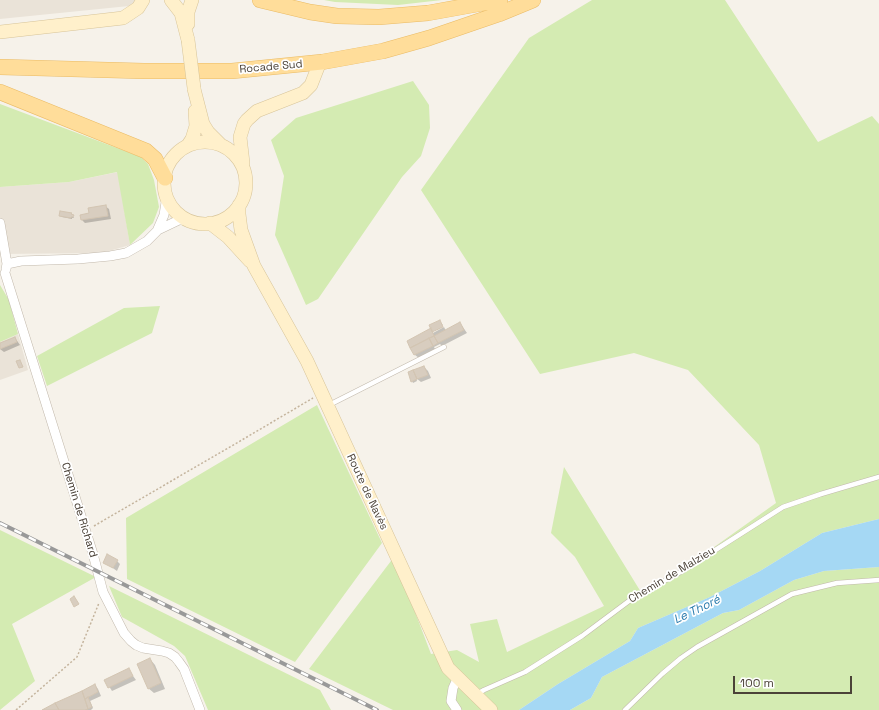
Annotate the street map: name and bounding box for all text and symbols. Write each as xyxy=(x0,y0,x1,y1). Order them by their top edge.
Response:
street label: Rocade Sud xyxy=(239,58,303,76)
street label: Route de Navès xyxy=(344,452,390,532)
street label: Chemin de Richard xyxy=(58,461,100,559)
street label: Chemin de Malzieu xyxy=(626,544,718,606)
water label: Le Thoré xyxy=(671,593,723,627)
scale bar xyxy=(735,668,854,694)
text: 100 m xyxy=(740,675,774,691)

